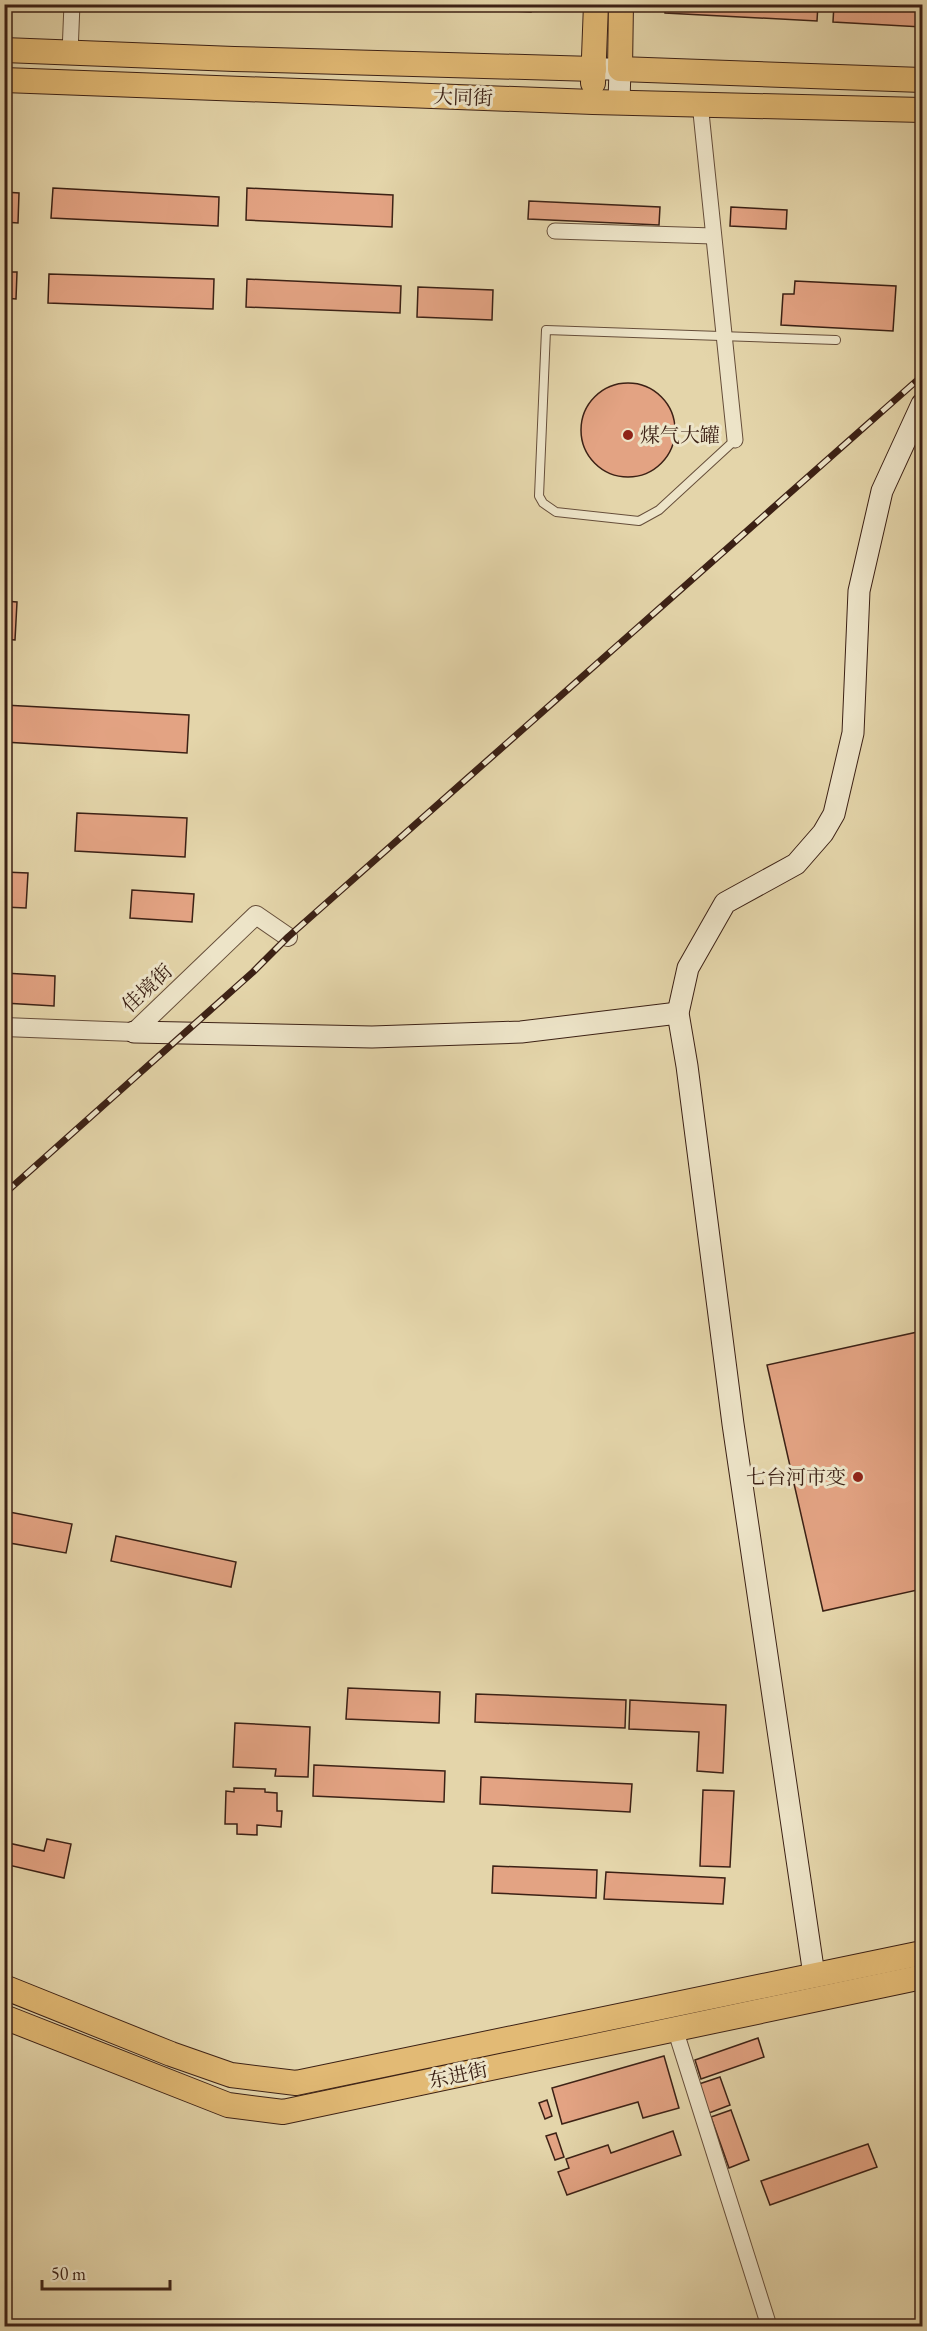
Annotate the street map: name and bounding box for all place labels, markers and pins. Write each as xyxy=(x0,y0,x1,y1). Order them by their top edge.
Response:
place label: 煤气大罐 xyxy=(640,422,720,448)
marker: 煤气大罐 xyxy=(621,428,635,442)
place label: 七台河市变 xyxy=(746,1464,846,1490)
marker: 七台河市变 xyxy=(851,1470,865,1484)

